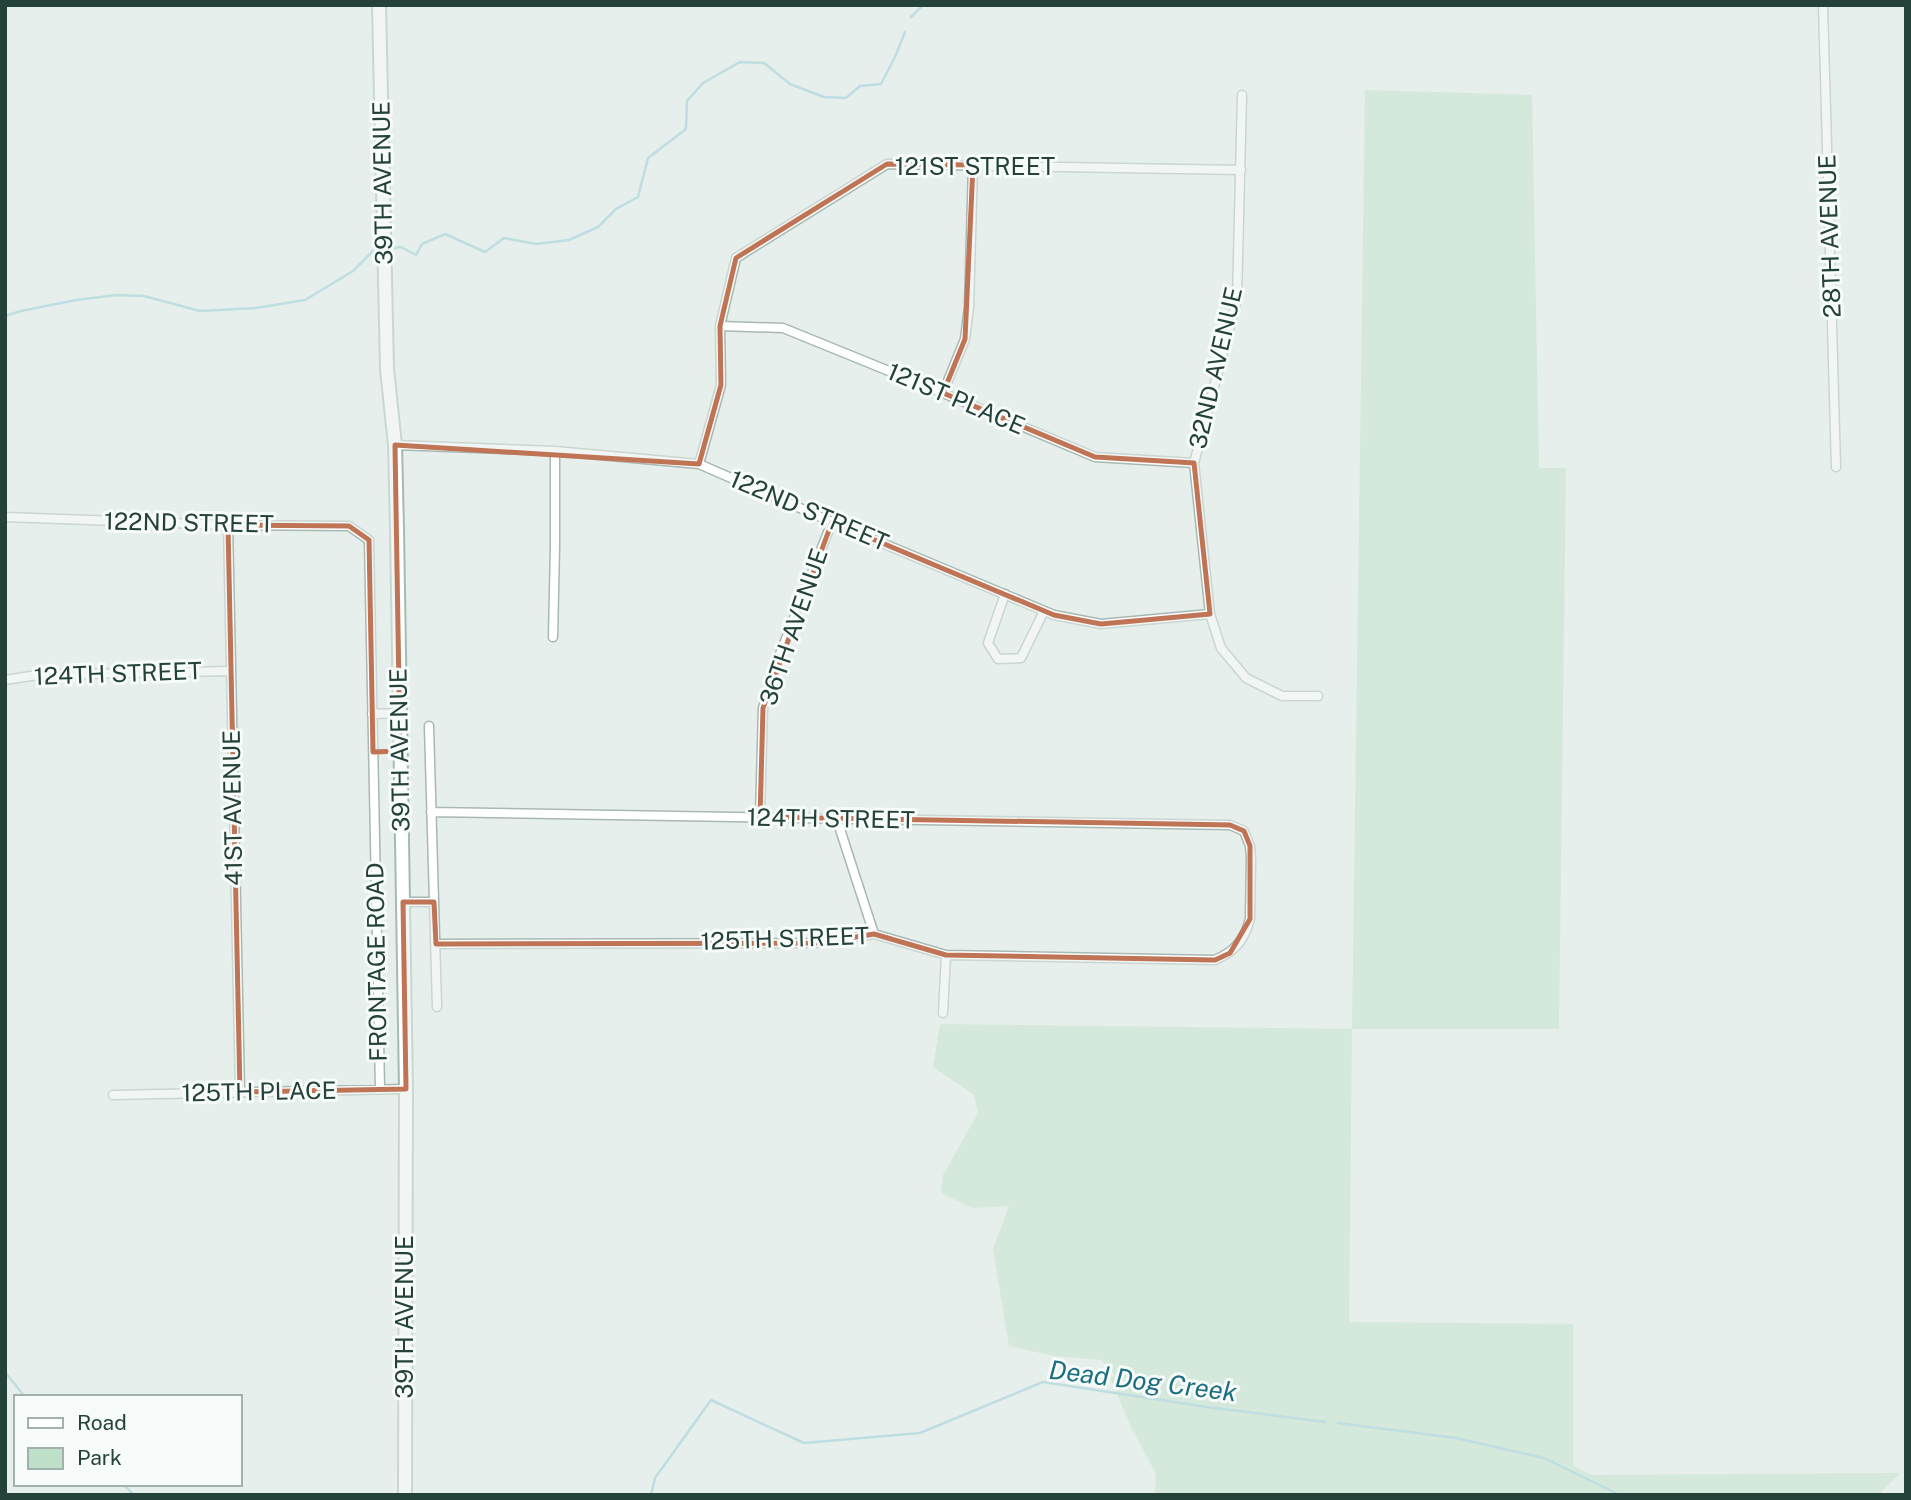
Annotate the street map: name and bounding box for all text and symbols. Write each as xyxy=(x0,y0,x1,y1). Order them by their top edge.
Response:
street label: 39TH AVENUE xyxy=(367,101,397,265)
street label: 121ST STREET xyxy=(895,152,1055,180)
street label: 28TH AVENUE xyxy=(1812,154,1846,318)
street label: 32ND AVENUE xyxy=(1183,284,1247,451)
street label: 121ST PLACE xyxy=(883,357,1029,440)
street label: 122ND STREET xyxy=(726,464,893,556)
street label: 122ND STREET xyxy=(104,507,274,537)
street label: 36TH AVENUE xyxy=(753,545,833,709)
street label: 124TH STREET xyxy=(34,656,202,690)
street label: 39TH AVENUE xyxy=(384,668,414,832)
street label: 41ST AVENUE xyxy=(217,730,247,886)
street label: 124TH STREET xyxy=(747,803,915,833)
street label: FRONTAGE ROAD xyxy=(360,862,392,1062)
street label: 125TH STREET xyxy=(700,921,870,955)
street label: 125TH PLACE xyxy=(181,1076,337,1106)
street label: 39TH AVENUE xyxy=(390,1235,418,1399)
water label: Dead Dog Creek xyxy=(1047,1354,1239,1407)
legend xyxy=(14,1395,242,1486)
text: Road xyxy=(77,1410,127,1435)
text: Park xyxy=(77,1445,122,1470)

